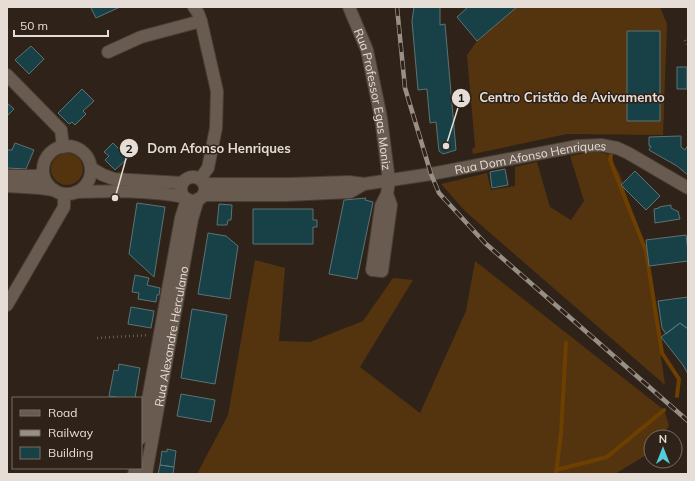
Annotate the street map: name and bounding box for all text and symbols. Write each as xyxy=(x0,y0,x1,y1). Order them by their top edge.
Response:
scale bar xyxy=(14,12,108,38)
text: 50 m xyxy=(20,18,48,33)
street label: Rua Professor Egas Moniz xyxy=(351,26,395,171)
callout: Centro Cristão de Avivamento xyxy=(451,85,672,110)
text: Centro Cristão de Avivamento xyxy=(479,89,665,105)
text: 1 xyxy=(457,90,465,105)
callout: Dom Afonso Henriques xyxy=(119,136,298,161)
street label: Rua Dom Afonso Henriques xyxy=(453,138,608,177)
text: Dom Afonso Henriques xyxy=(147,140,291,156)
text: 2 xyxy=(125,141,133,156)
street label: Rua Alexandre Herculano xyxy=(151,265,191,408)
legend xyxy=(12,397,142,469)
text: Road xyxy=(48,405,77,420)
text: Railway xyxy=(48,425,94,440)
north arrow xyxy=(643,429,683,469)
text: N xyxy=(659,432,667,446)
text: Building xyxy=(48,445,93,460)

